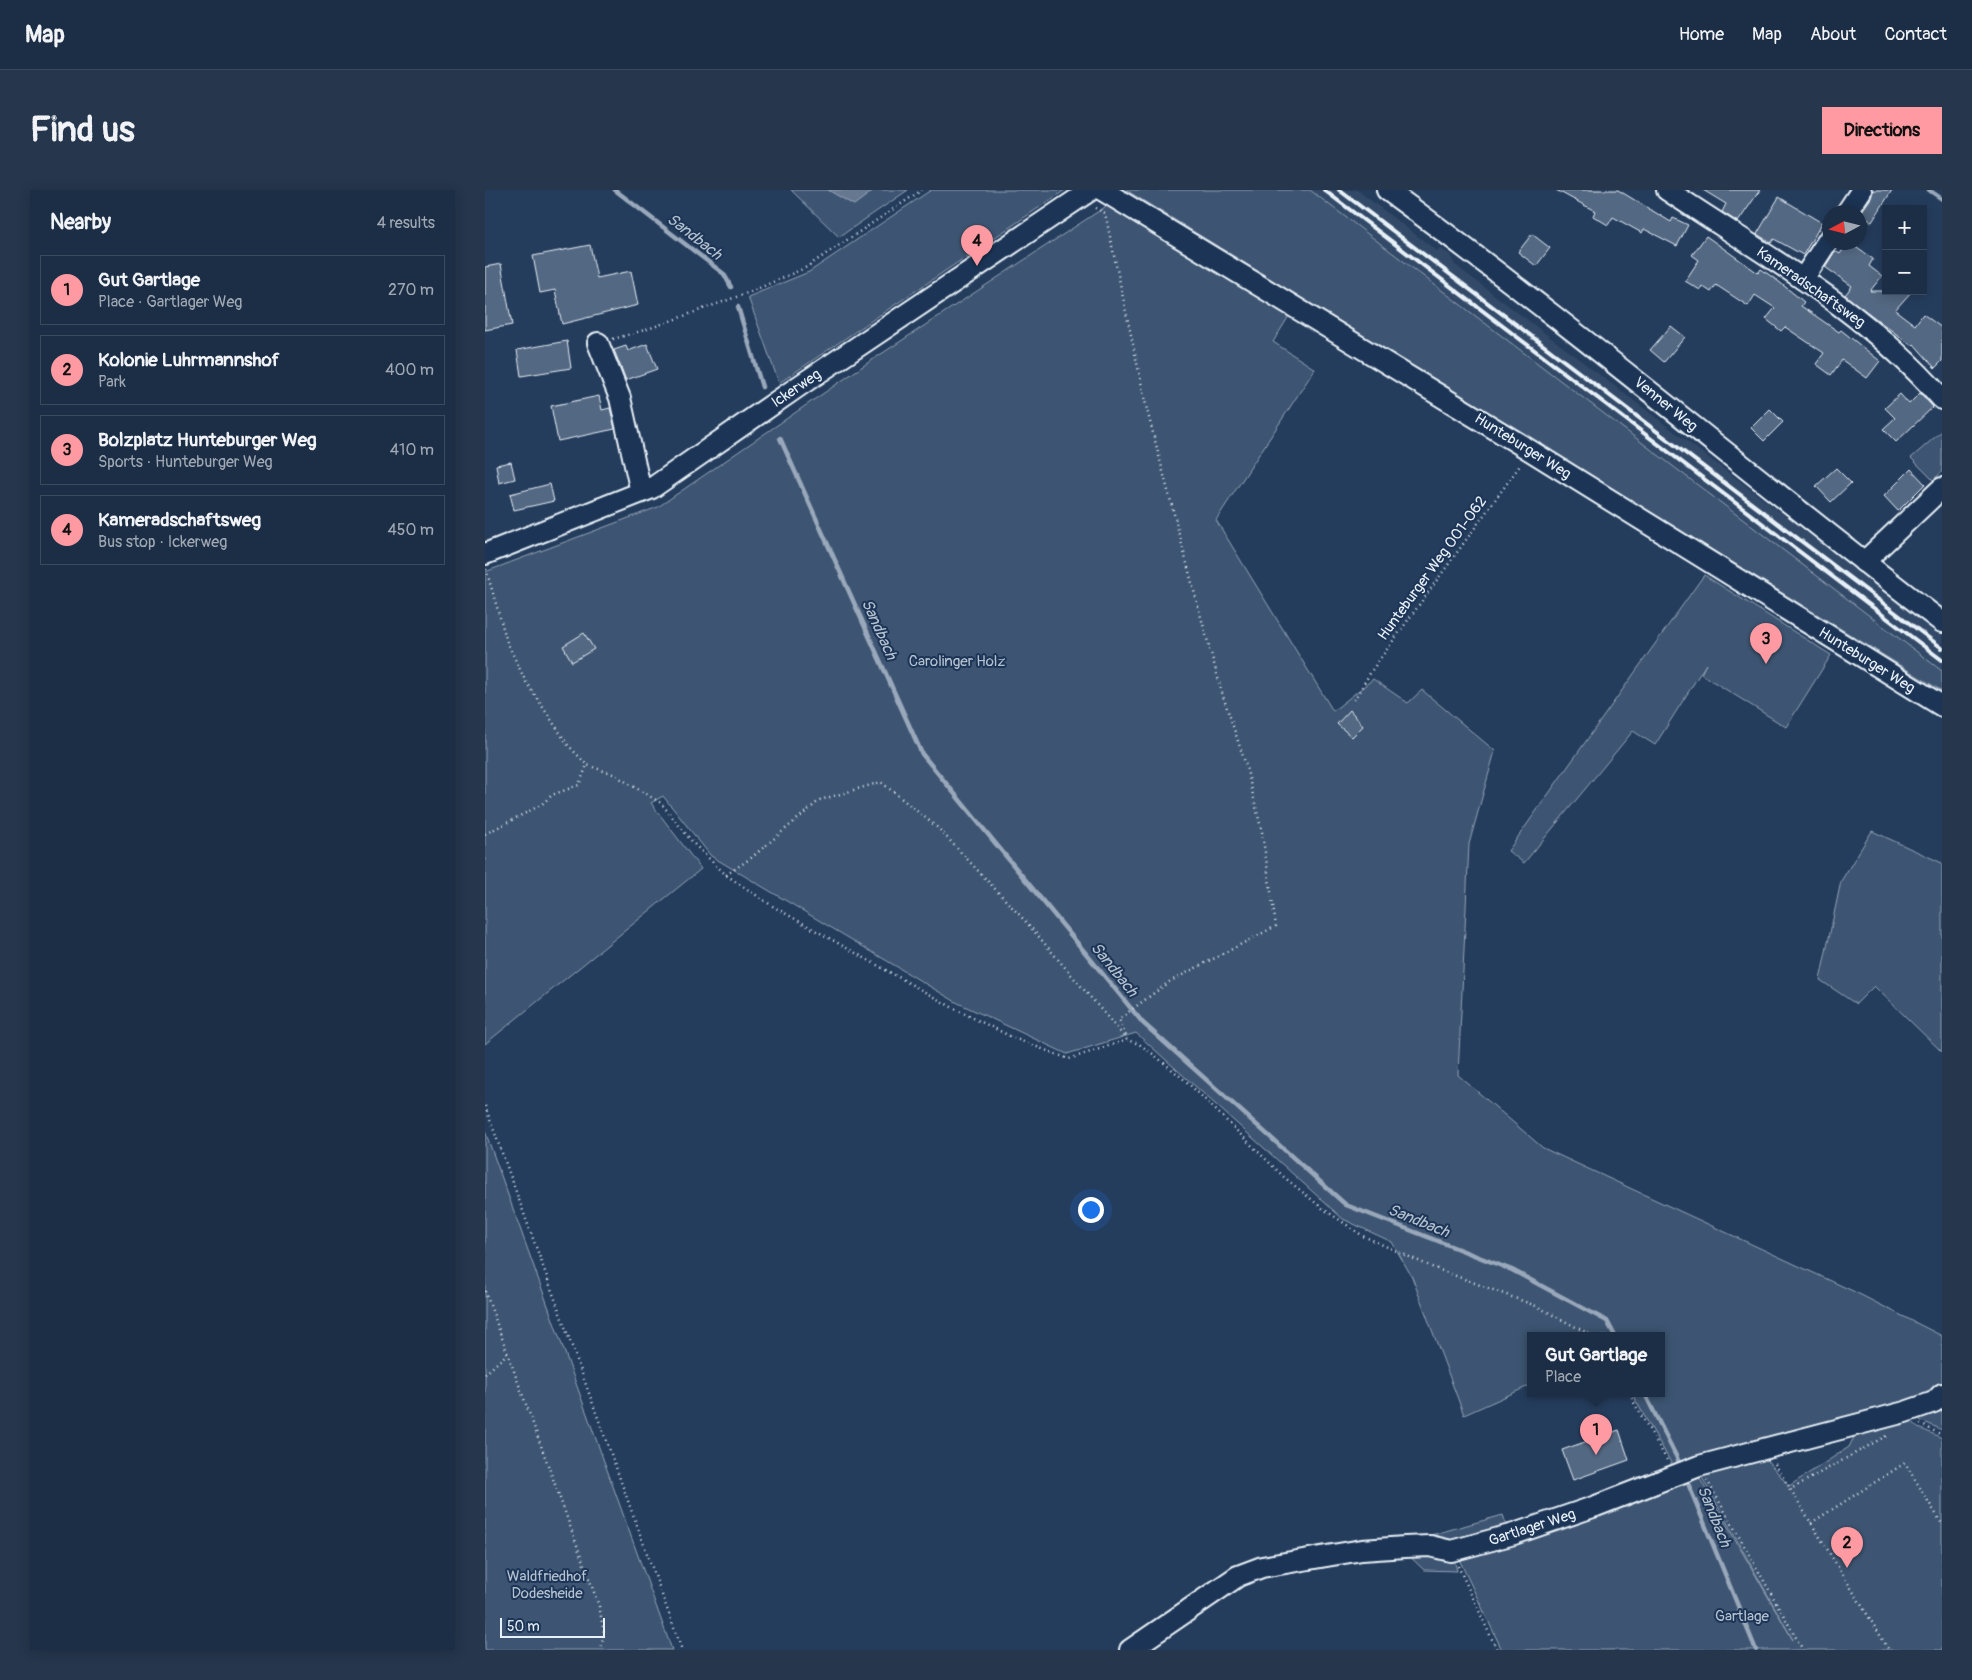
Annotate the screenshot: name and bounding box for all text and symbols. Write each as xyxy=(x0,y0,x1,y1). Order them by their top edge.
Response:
text: Map xyxy=(25,20,65,49)
text: Home xyxy=(1679,23,1724,46)
text: Map xyxy=(1752,23,1782,46)
text: About xyxy=(1810,23,1856,46)
text: Contact xyxy=(1884,23,1947,46)
button: Directions xyxy=(1822,107,1942,154)
text: Find us xyxy=(30,108,135,152)
north arrow xyxy=(1822,205,1867,250)
map controls xyxy=(1882,205,1927,295)
button: + xyxy=(1882,205,1927,250)
text: Nearby xyxy=(50,209,111,236)
water label: Sandbach xyxy=(663,209,727,265)
text: 4 results xyxy=(377,213,435,233)
pin: 4 xyxy=(961,225,993,266)
street label: Kameradschaftsweg xyxy=(1753,243,1869,332)
button: − xyxy=(1882,250,1927,295)
text: Gut Gartlage xyxy=(98,268,200,292)
text: 1 xyxy=(64,280,70,300)
text: 270 m xyxy=(388,280,434,300)
text: Place · Gartlager Weg xyxy=(98,292,242,312)
text: Kolonie Luhrmannshof xyxy=(98,348,279,372)
text: 2 xyxy=(63,360,71,380)
text: 400 m xyxy=(385,360,434,380)
street label: Ickerweg xyxy=(768,365,825,412)
text: Park xyxy=(98,372,126,392)
street label: Venner Weg xyxy=(1630,373,1702,436)
street label: Hunteburger Weg xyxy=(1471,409,1575,484)
text: Bolzplatz Hunteburger Weg xyxy=(98,428,317,452)
text: 3 xyxy=(63,440,71,460)
text: 410 m xyxy=(390,440,434,460)
text: Sports · Hunteburger Weg xyxy=(98,452,273,472)
street label: Hunteburger Weg 001-062 xyxy=(1374,492,1491,644)
text: Kameradschaftsweg xyxy=(98,508,261,532)
text: 4 xyxy=(62,520,72,540)
text: 450 m xyxy=(387,520,434,540)
text: Bus stop · Ickerweg xyxy=(98,532,227,552)
water label: Sandbach xyxy=(857,596,902,664)
pin: 3 xyxy=(1750,623,1782,664)
street label: Hunteburger Weg xyxy=(1815,623,1919,698)
park label: Carolinger Holz xyxy=(909,652,1005,671)
water label: Sandbach xyxy=(1086,938,1143,1002)
your location xyxy=(1078,1197,1104,1223)
water label: Sandbach xyxy=(1385,1200,1453,1243)
popup xyxy=(1527,1332,1665,1397)
text: Gut Gartlage xyxy=(1545,1343,1647,1367)
text: Place xyxy=(1545,1367,1581,1387)
pin: 1 xyxy=(1580,1414,1612,1455)
water label: Sandbach xyxy=(1693,1483,1736,1551)
street label: Gartlager Weg xyxy=(1486,1505,1578,1550)
pin: 2 xyxy=(1831,1527,1863,1568)
park label: Waldfriedhof Dodesheide xyxy=(507,1567,587,1603)
park label: Gartlage xyxy=(1715,1607,1770,1626)
scale bar xyxy=(500,1615,605,1638)
text: 50 m xyxy=(507,1618,540,1635)

